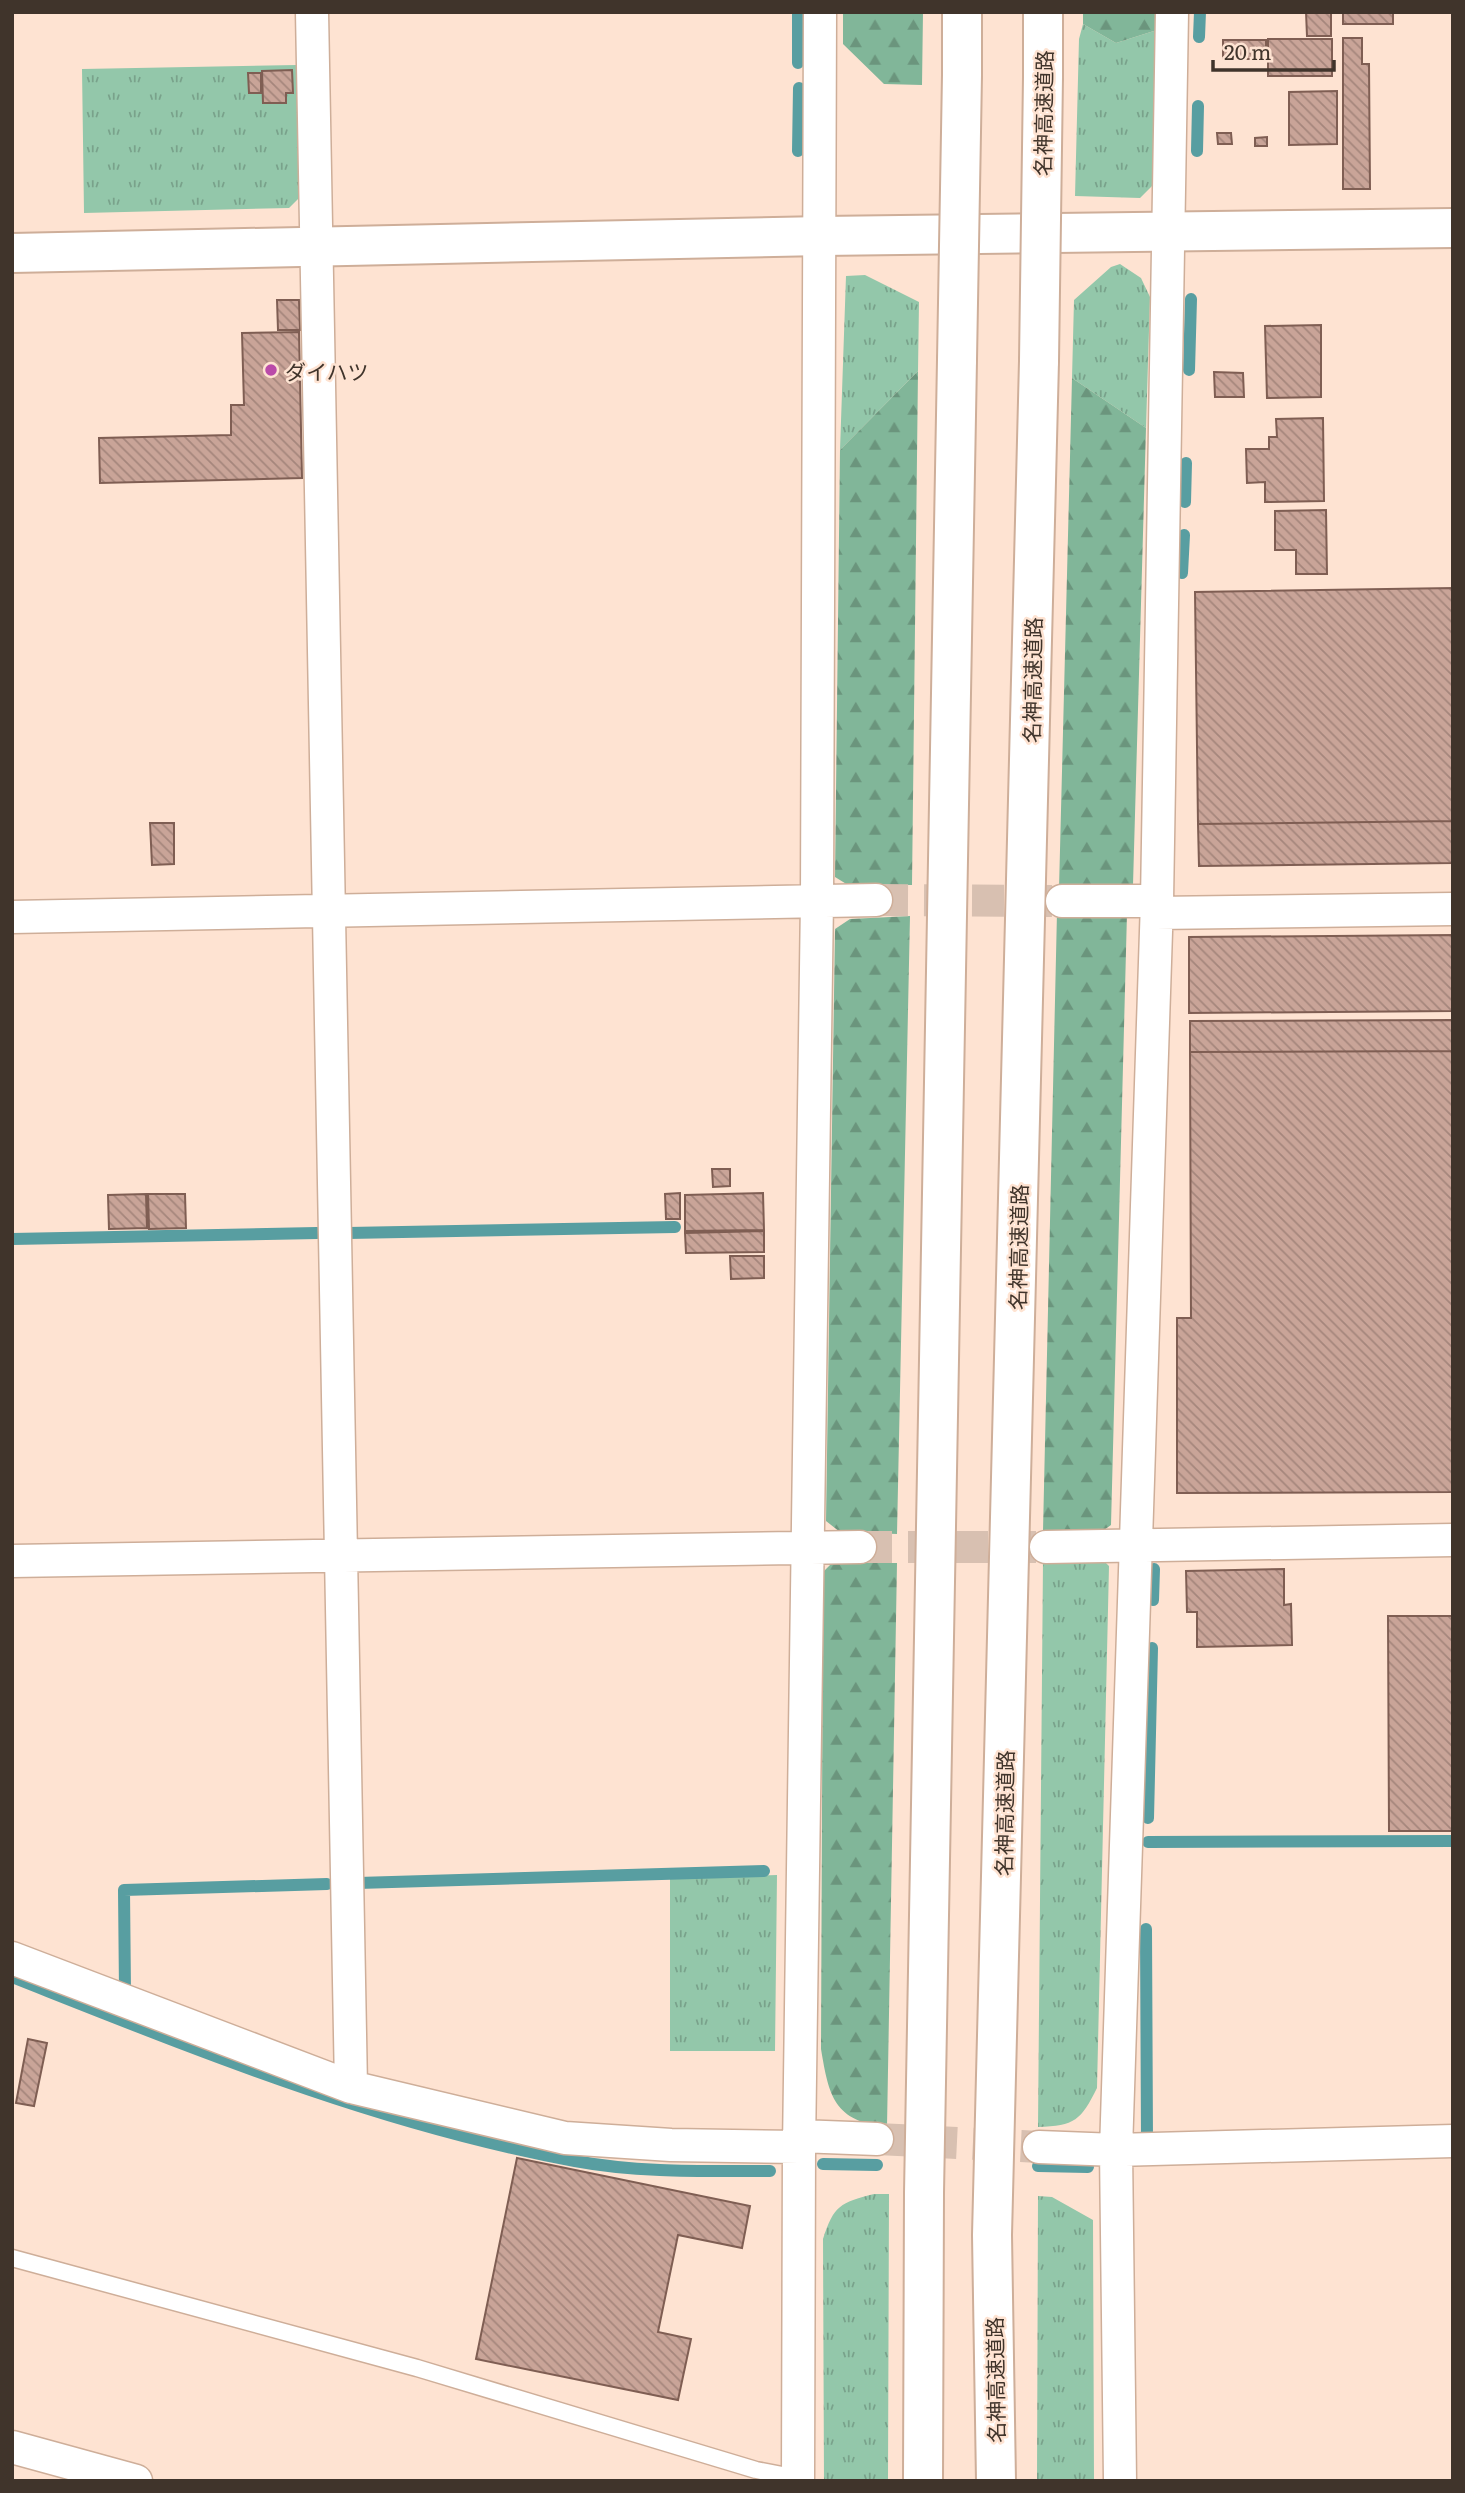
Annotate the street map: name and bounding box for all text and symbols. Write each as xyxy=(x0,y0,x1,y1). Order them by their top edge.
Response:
scale bar xyxy=(1213,28,1334,72)
text: 20 m xyxy=(1224,35,1271,66)
street label: 名神高速道路 xyxy=(1025,50,1059,176)
place label: ダイハツ xyxy=(285,355,369,386)
marker: ダイハツ xyxy=(263,362,279,378)
street label: 名神高速道路 xyxy=(1014,617,1048,743)
street label: 名神高速道路 xyxy=(1000,1184,1034,1310)
street label: 名神高速道路 xyxy=(986,1750,1020,1876)
street label: 名神高速道路 xyxy=(977,2317,1011,2443)

